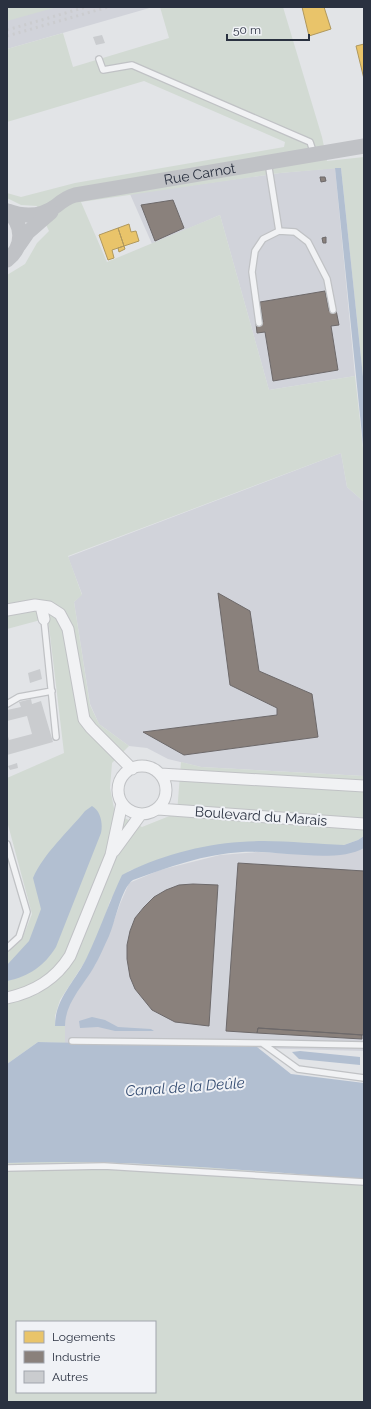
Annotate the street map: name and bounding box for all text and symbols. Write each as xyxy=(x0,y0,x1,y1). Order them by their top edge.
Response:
scale bar xyxy=(227,16,309,42)
text: 50 m xyxy=(233,23,261,37)
street label: Rue Carnot xyxy=(163,160,237,188)
street label: Boulevard du Marais xyxy=(194,803,328,829)
water label: Canal de la Deûle xyxy=(125,1074,245,1100)
legend xyxy=(16,1321,156,1393)
text: Logements xyxy=(52,1330,115,1344)
text: Industrie xyxy=(52,1350,100,1364)
text: Autres xyxy=(52,1370,88,1384)

